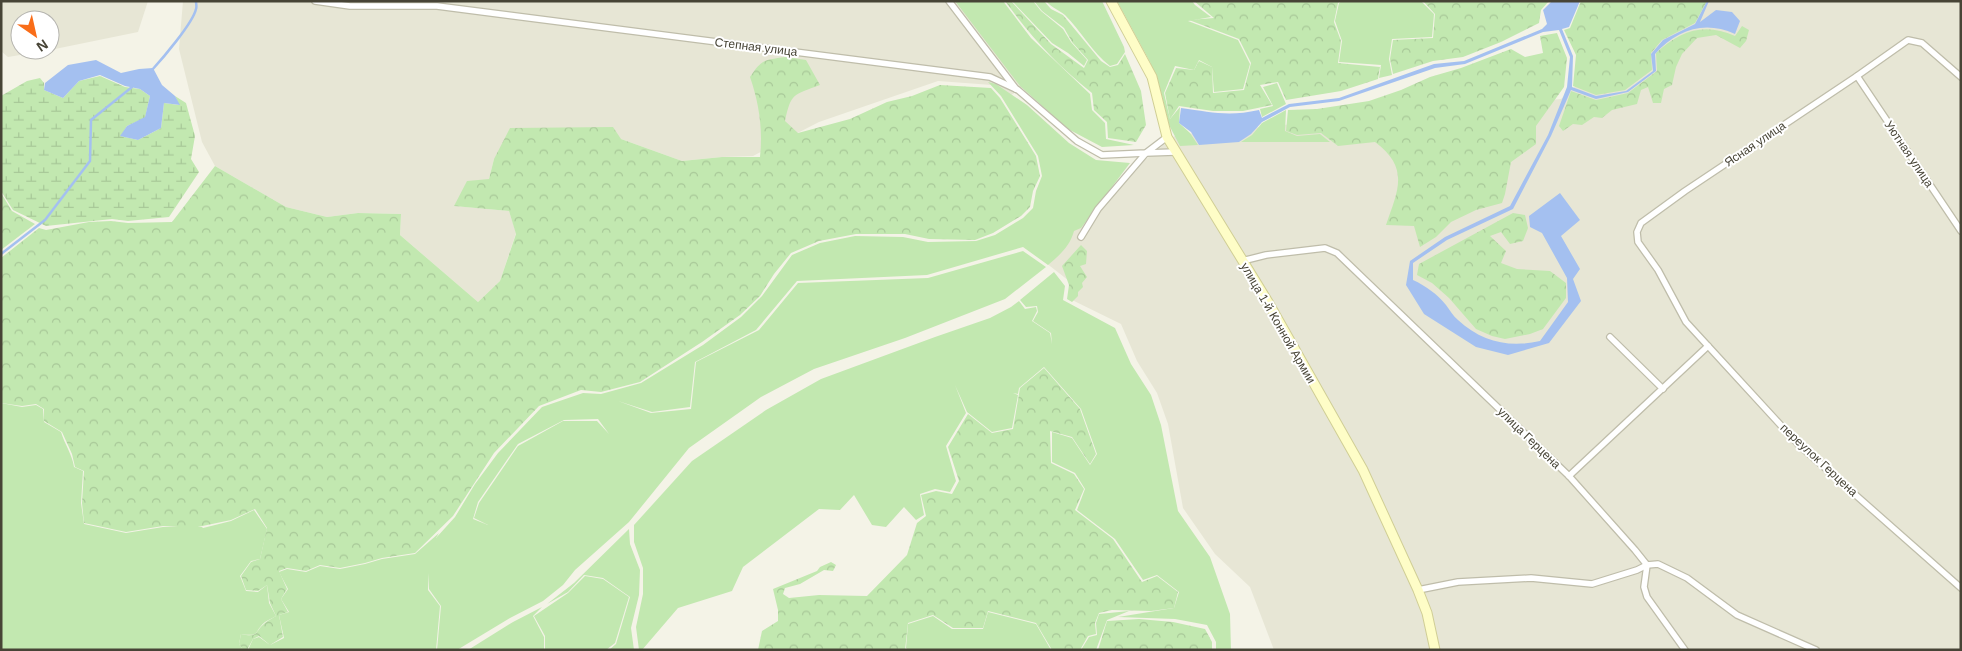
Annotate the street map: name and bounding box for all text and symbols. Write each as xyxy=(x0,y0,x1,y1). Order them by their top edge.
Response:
north arrow xyxy=(10,10,60,60)
street label: Степная улица xyxy=(714,35,799,59)
text: N xyxy=(34,36,51,55)
street label: Ясная улица xyxy=(1722,118,1789,170)
street label: Уютная улица xyxy=(1882,118,1937,190)
street label: улица 1-й Конной Армии xyxy=(1238,260,1318,386)
street label: улица Герцена xyxy=(1495,404,1564,472)
street label: переулок Герцена xyxy=(1778,421,1861,500)

